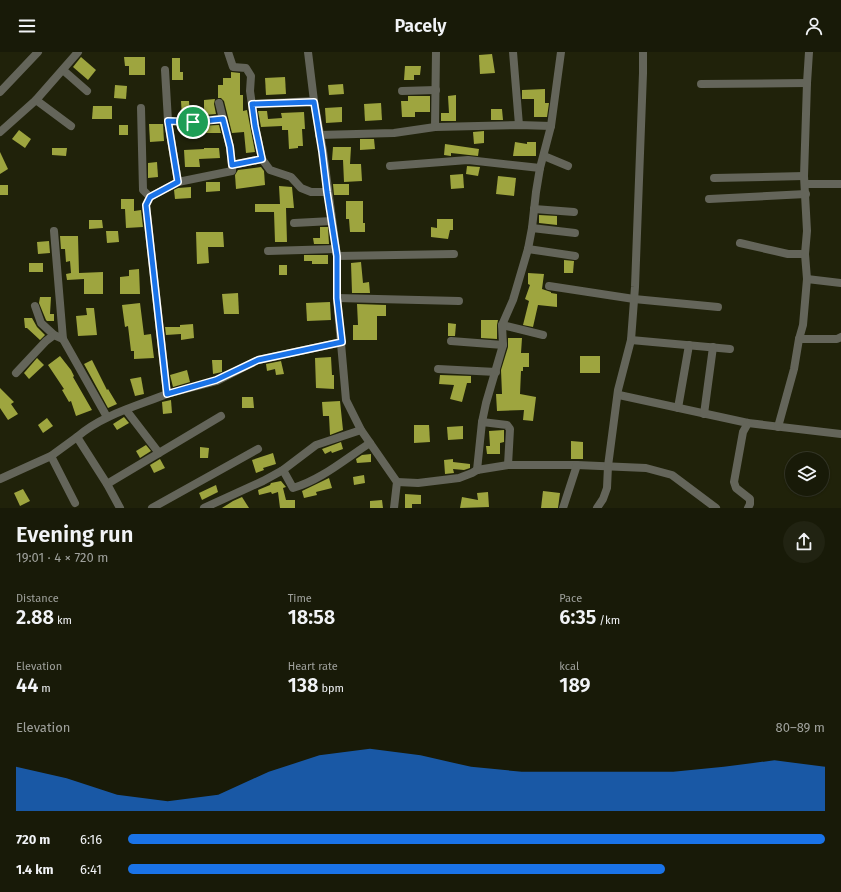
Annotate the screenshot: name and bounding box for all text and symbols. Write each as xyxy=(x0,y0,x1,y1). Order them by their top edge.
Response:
icon: menu xyxy=(16,15,38,37)
text: Pacely xyxy=(394,15,447,37)
icon: person xyxy=(803,15,825,37)
pin xyxy=(176,105,210,139)
icon: arrive xyxy=(182,111,204,133)
map controls xyxy=(785,452,829,496)
button: layers xyxy=(785,452,829,496)
text: Evening run xyxy=(16,521,133,548)
button: share xyxy=(783,521,825,563)
text: 19:01 · 4 × 720 m xyxy=(16,550,108,565)
text: Distance xyxy=(16,592,59,605)
text: Time xyxy=(288,592,312,605)
text: Pace xyxy=(559,592,582,605)
text: 2.88 xyxy=(16,605,54,629)
text: 18:58 xyxy=(288,605,335,629)
text: 6:35 xyxy=(559,605,596,629)
text: km xyxy=(54,614,72,627)
text: /km xyxy=(596,614,620,627)
text: Elevation xyxy=(16,660,62,673)
text: Heart rate xyxy=(288,660,338,673)
text: kcal xyxy=(559,660,579,673)
text: 44 xyxy=(16,673,38,697)
text: 138 xyxy=(288,673,319,697)
text: 189 xyxy=(559,673,591,697)
text: m xyxy=(38,682,51,695)
text: bpm xyxy=(319,682,344,695)
text: Elevation xyxy=(16,720,70,735)
text: 80–89 m xyxy=(775,720,825,735)
text: 720 m xyxy=(16,832,50,847)
text: 6:16 xyxy=(80,832,102,847)
text: 1.4 km xyxy=(16,862,53,877)
text: 6:41 xyxy=(80,862,102,877)

